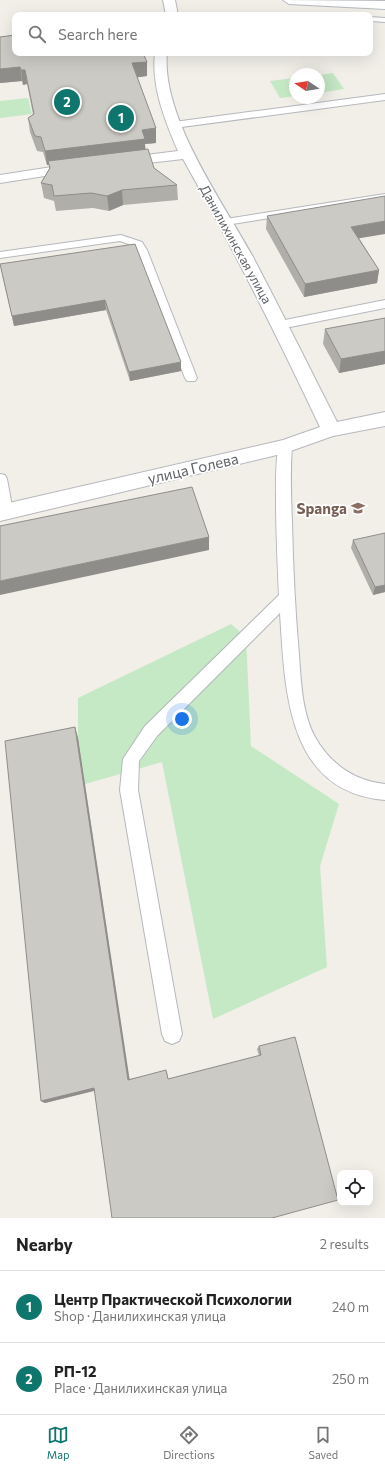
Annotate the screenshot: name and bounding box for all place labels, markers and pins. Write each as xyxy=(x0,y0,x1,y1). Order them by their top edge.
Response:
pin: 2 xyxy=(54,87,80,117)
pin: 1 xyxy=(108,103,134,133)
place label: Spanga xyxy=(296,499,347,517)
school or university icon: Spanga xyxy=(350,500,366,516)

